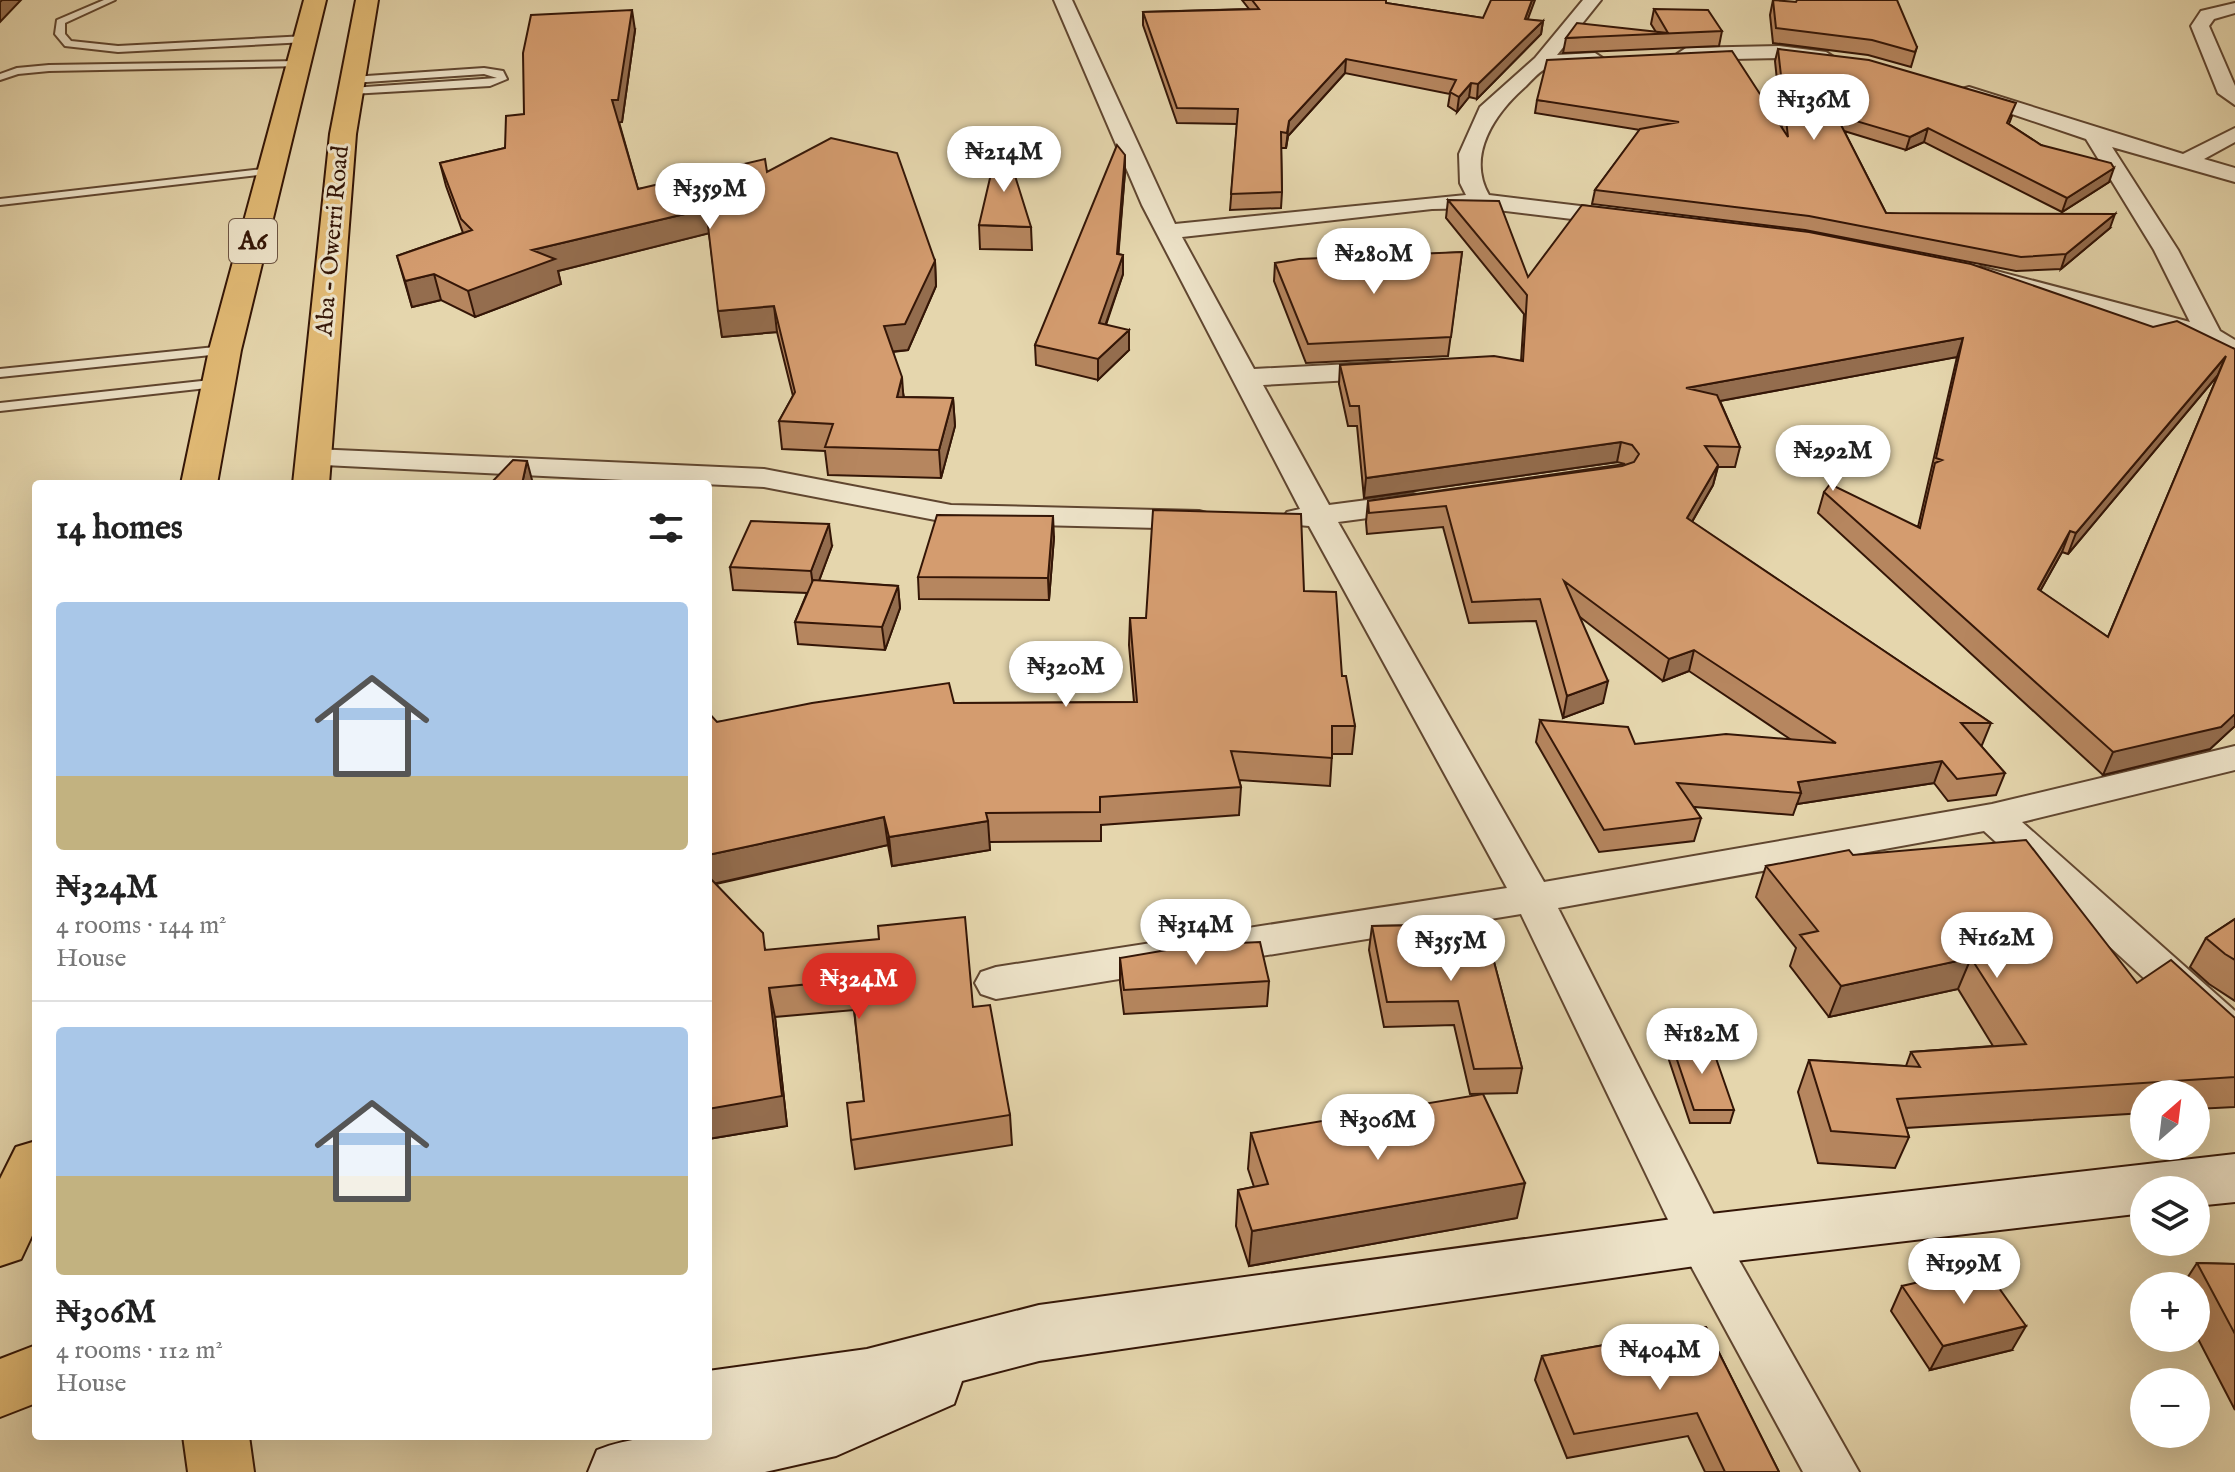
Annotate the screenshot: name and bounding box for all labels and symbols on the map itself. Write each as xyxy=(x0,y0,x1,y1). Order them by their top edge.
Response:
pin: ₦136M xyxy=(1758,74,1870,142)
pin: ₦214M xyxy=(948,126,1060,194)
street label: Aba - Owerri Road xyxy=(309,144,357,339)
pin: ₦359M xyxy=(654,163,766,231)
road number: A6 xyxy=(229,219,277,263)
pin: ₦280M xyxy=(1318,228,1430,296)
pin: ₦292M xyxy=(1777,425,1889,493)
pin: ₦320M xyxy=(1010,641,1122,709)
pin: ₦314M xyxy=(1140,899,1252,967)
pin: ₦162M xyxy=(1941,912,2053,980)
pin: ₦355M xyxy=(1395,915,1507,983)
pin: ₦324M xyxy=(803,953,915,1021)
pin: ₦182M xyxy=(1646,1008,1758,1076)
north arrow xyxy=(2130,1080,2210,1160)
pin: ₦306M xyxy=(1322,1094,1434,1162)
pin: ₦199M xyxy=(1908,1238,2020,1306)
pin: ₦404M xyxy=(1604,1324,1716,1392)

